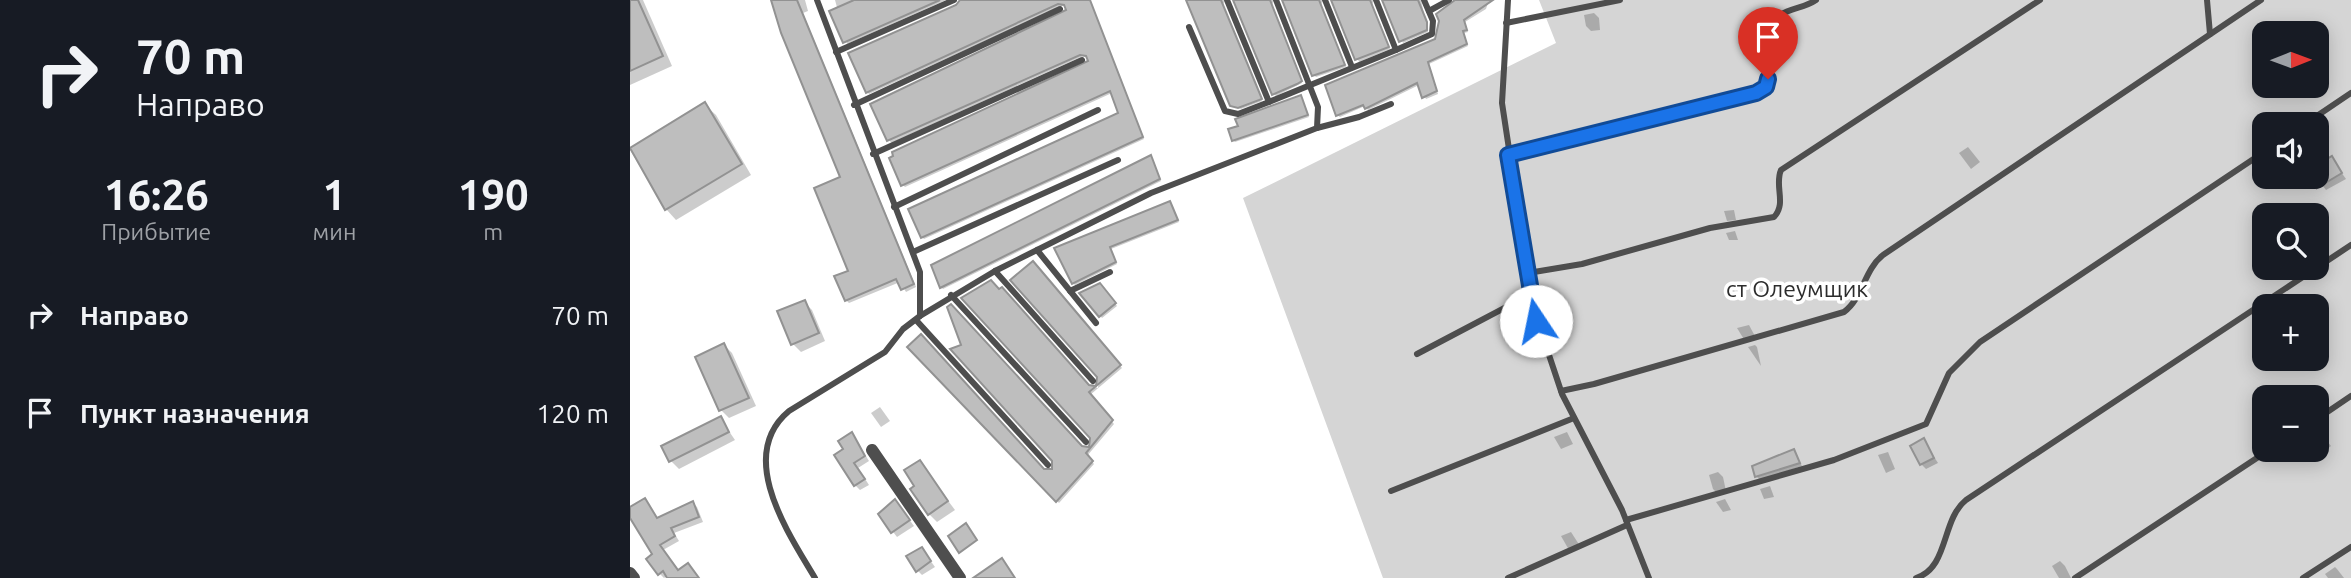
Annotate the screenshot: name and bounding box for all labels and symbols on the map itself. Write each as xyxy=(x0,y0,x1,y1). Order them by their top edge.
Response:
pin xyxy=(1738,7,1798,79)
north arrow xyxy=(2252,21,2329,98)
park label: ст Олеумщик xyxy=(1726,276,1868,301)
position arrow xyxy=(1499,284,1573,358)

